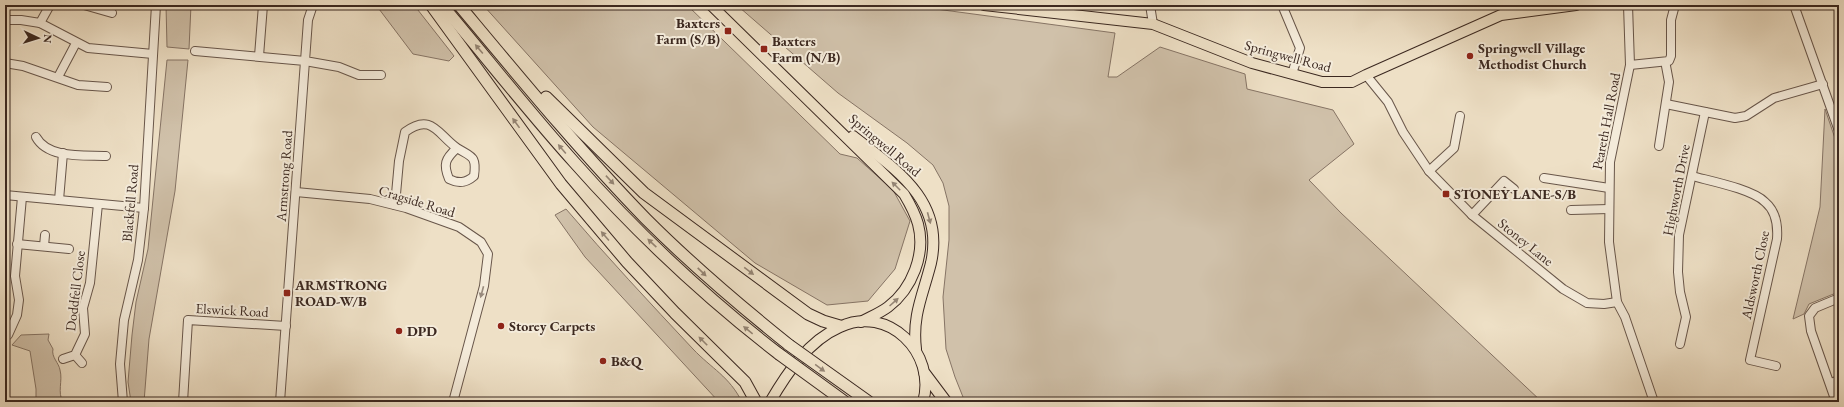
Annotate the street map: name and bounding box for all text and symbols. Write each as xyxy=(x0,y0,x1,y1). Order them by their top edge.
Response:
place label: Baxters Farm (S/B) xyxy=(656,14,720,48)
north arrow xyxy=(18,18,58,58)
marker: Baxters Farm (S/B) xyxy=(723,26,733,36)
place label: Baxters Farm (N/B) xyxy=(772,32,840,66)
text: N xyxy=(41,34,55,44)
street label: Springwell Road xyxy=(1243,36,1334,76)
place label: Springwell Village Methodist Church xyxy=(1478,39,1587,73)
one-way arrow xyxy=(474,44,483,54)
marker: Baxters Farm (N/B) xyxy=(759,44,769,54)
marker: Springwell Village Methodist Church xyxy=(1465,51,1475,61)
street label: Peareth Hall Road xyxy=(1588,70,1624,171)
street label: Springwell Road xyxy=(845,110,926,181)
one-way arrow xyxy=(512,118,520,128)
street label: Armstrong Road xyxy=(272,129,296,223)
street label: Highworth Drive xyxy=(1658,142,1694,237)
one-way arrow xyxy=(558,143,567,154)
street label: Blackfell Road xyxy=(118,163,142,243)
one-way arrow xyxy=(605,175,615,185)
street label: Cragside Road xyxy=(377,181,458,221)
one-way arrow xyxy=(891,181,901,191)
place label: STONEY LANE-S/B xyxy=(1454,185,1576,203)
marker: STONEY LANE-S/B xyxy=(1441,189,1451,199)
one-way arrow xyxy=(926,212,932,224)
street label: Stoney Lane xyxy=(1495,214,1558,270)
street label: Aldsworth Close xyxy=(1737,229,1773,322)
one-way arrow xyxy=(601,231,610,242)
one-way arrow xyxy=(647,238,657,247)
street label: Doddfell Close xyxy=(61,249,89,332)
one-way arrow xyxy=(697,267,707,277)
one-way arrow xyxy=(743,267,754,276)
place label: ARMSTRONG ROAD-W/B xyxy=(294,276,387,310)
one-way arrow xyxy=(479,287,485,299)
marker: ARMSTRONG ROAD-W/B xyxy=(282,288,292,298)
one-way arrow xyxy=(889,297,899,306)
street label: Elswick Road xyxy=(195,299,270,321)
place label: Storey Carpets xyxy=(509,317,595,335)
marker: Storey Carpets xyxy=(496,321,506,331)
place label: DPD xyxy=(407,322,437,340)
one-way arrow xyxy=(743,325,754,334)
marker: DPD xyxy=(394,326,404,336)
one-way arrow xyxy=(699,337,708,346)
place label: B&Q xyxy=(611,352,644,370)
marker: B&Q xyxy=(598,356,608,366)
one-way arrow xyxy=(815,364,826,372)

